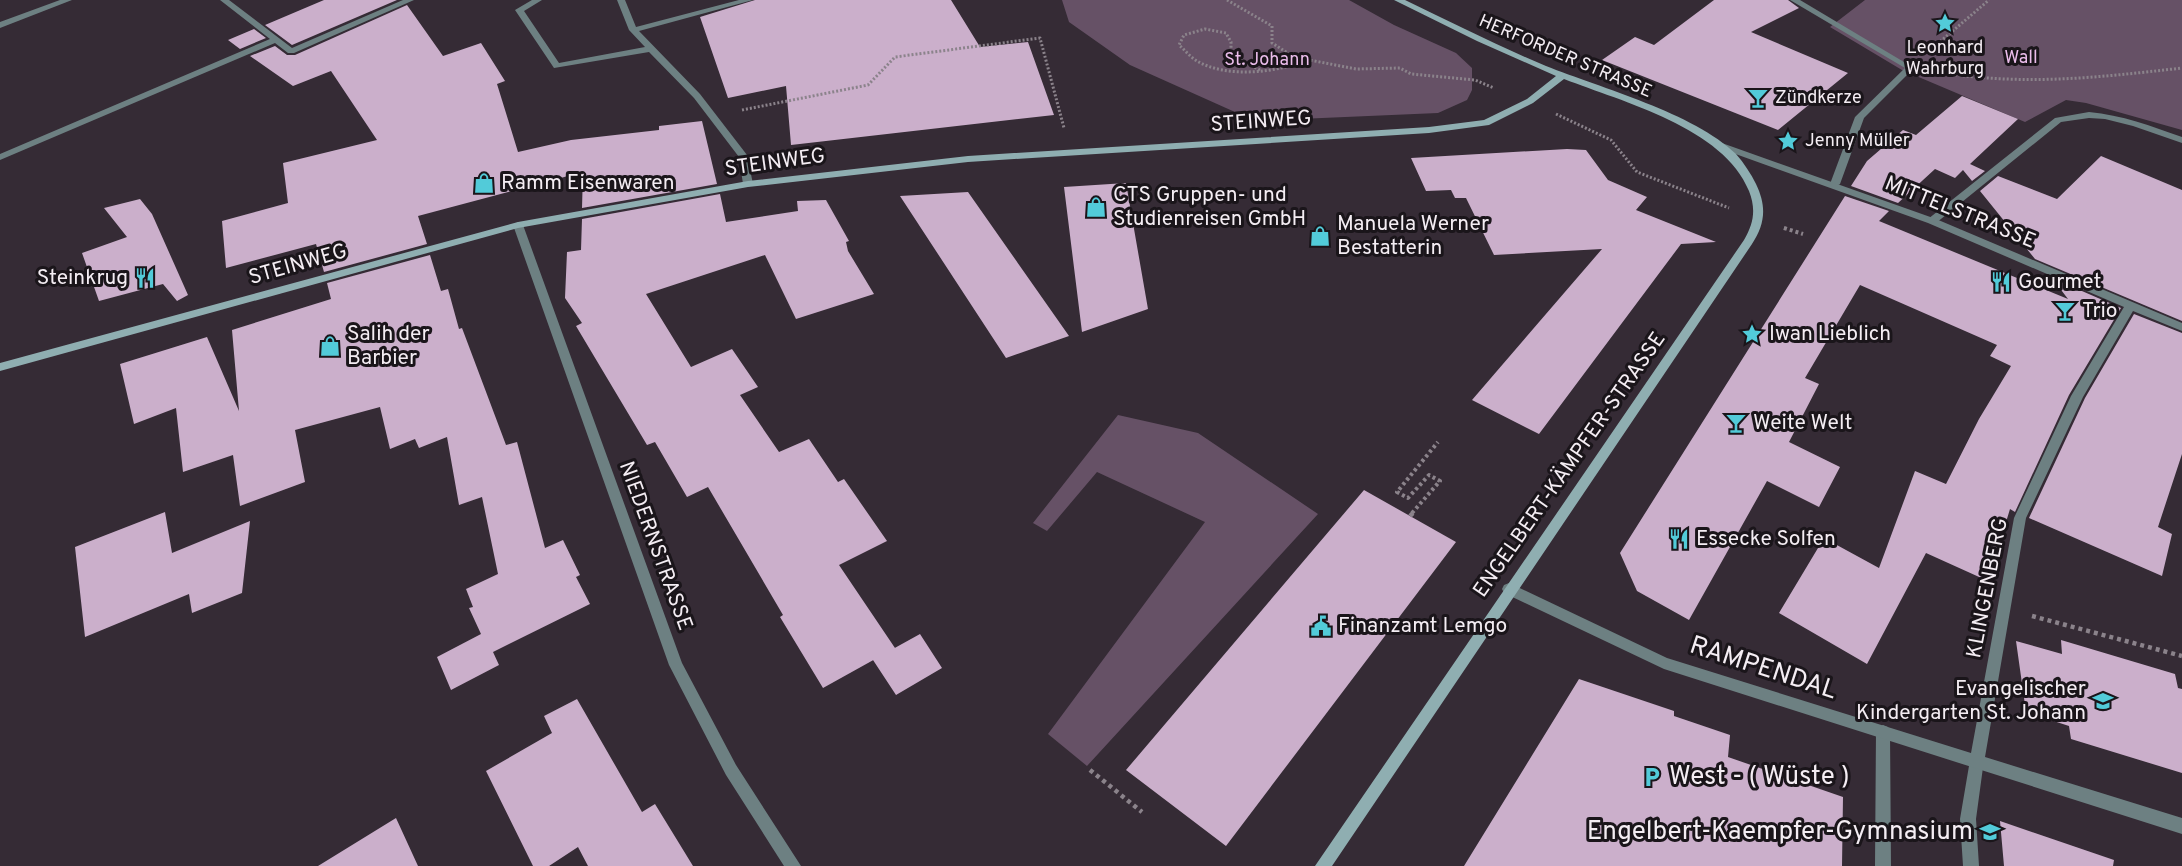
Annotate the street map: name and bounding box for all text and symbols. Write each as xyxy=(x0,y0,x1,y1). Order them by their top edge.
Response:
street label: HERFORDER STRASSE xyxy=(1475,10,1655,104)
place icon: Leonhard Wahrburg xyxy=(1933,11,1957,35)
place label: Leonhard Wahrburg xyxy=(1906,37,1984,81)
park label: Wall xyxy=(2004,47,2038,70)
park label: St. Johann xyxy=(1224,49,1310,72)
bar icon: Zündkerze xyxy=(1746,86,1770,110)
place label: Zündkerze xyxy=(1775,87,1862,110)
street label: STEINWEG xyxy=(1210,105,1312,139)
place icon: Jenny Müller xyxy=(1776,129,1800,153)
place label: Jenny Müller xyxy=(1805,130,1910,153)
street label: STEINWEG xyxy=(723,143,827,183)
place label: Ramm Eisenwaren xyxy=(501,170,675,197)
street label: MITTELSTRASSE xyxy=(1881,170,2039,256)
shop icon: Ramm Eisenwaren xyxy=(472,171,496,195)
place label: CTS Gruppen- und Studienreisen GmbH xyxy=(1113,182,1306,233)
shop icon: CTS Gruppen- und Studienreisen GmbH xyxy=(1084,195,1108,219)
place label: Manuela Werner Bestatterin xyxy=(1337,211,1489,262)
shop icon: Manuela Werner Bestatterin xyxy=(1308,224,1332,248)
street label: STEINWEG xyxy=(246,238,350,292)
place label: Steinkrug xyxy=(37,265,128,292)
restaurant icon: Steinkrug xyxy=(133,266,157,290)
place label: Gourmet xyxy=(2018,269,2101,296)
restaurant icon: Gourmet xyxy=(1989,270,2013,294)
place label: Trio xyxy=(2082,298,2118,325)
bar icon: Trio xyxy=(2053,299,2077,323)
place label: Salih der Barbier xyxy=(347,321,430,372)
place label: Iwan Lieblich xyxy=(1769,321,1891,348)
place icon: Iwan Lieblich xyxy=(1740,322,1764,346)
street label: ENGELBERT-KÄMPFER-STRASSE xyxy=(1468,327,1672,603)
shop icon: Salih der Barbier xyxy=(318,334,342,358)
place label: Weite Welt xyxy=(1753,410,1852,437)
bar icon: Weite Welt xyxy=(1724,411,1748,435)
street label: NIEDERNSTRASSE xyxy=(612,458,698,634)
street label: KLINGENBERG xyxy=(1961,516,2015,660)
place label: Essecke Solfen xyxy=(1696,526,1836,553)
restaurant icon: Essecke Solfen xyxy=(1667,527,1691,551)
place label: Finanzamt Lemgo xyxy=(1338,613,1507,640)
public building icon: Finanzamt Lemgo xyxy=(1309,614,1333,638)
street label: RAMPENDAL xyxy=(1685,630,1841,708)
place label: Evangelischer Kindergarten St. Johann xyxy=(1856,676,2086,727)
school or university icon: Evangelischer Kindergarten St. Johann xyxy=(2091,689,2115,713)
place label: West - ( Wüste ) xyxy=(1669,761,1850,794)
parking icon: West - ( Wüste ) xyxy=(1640,765,1664,789)
place label: Engelbert-Kaempfer-Gymnasium xyxy=(1587,816,1973,849)
school or university icon: Engelbert-Kaempfer-Gymnasium xyxy=(1978,820,2002,844)

